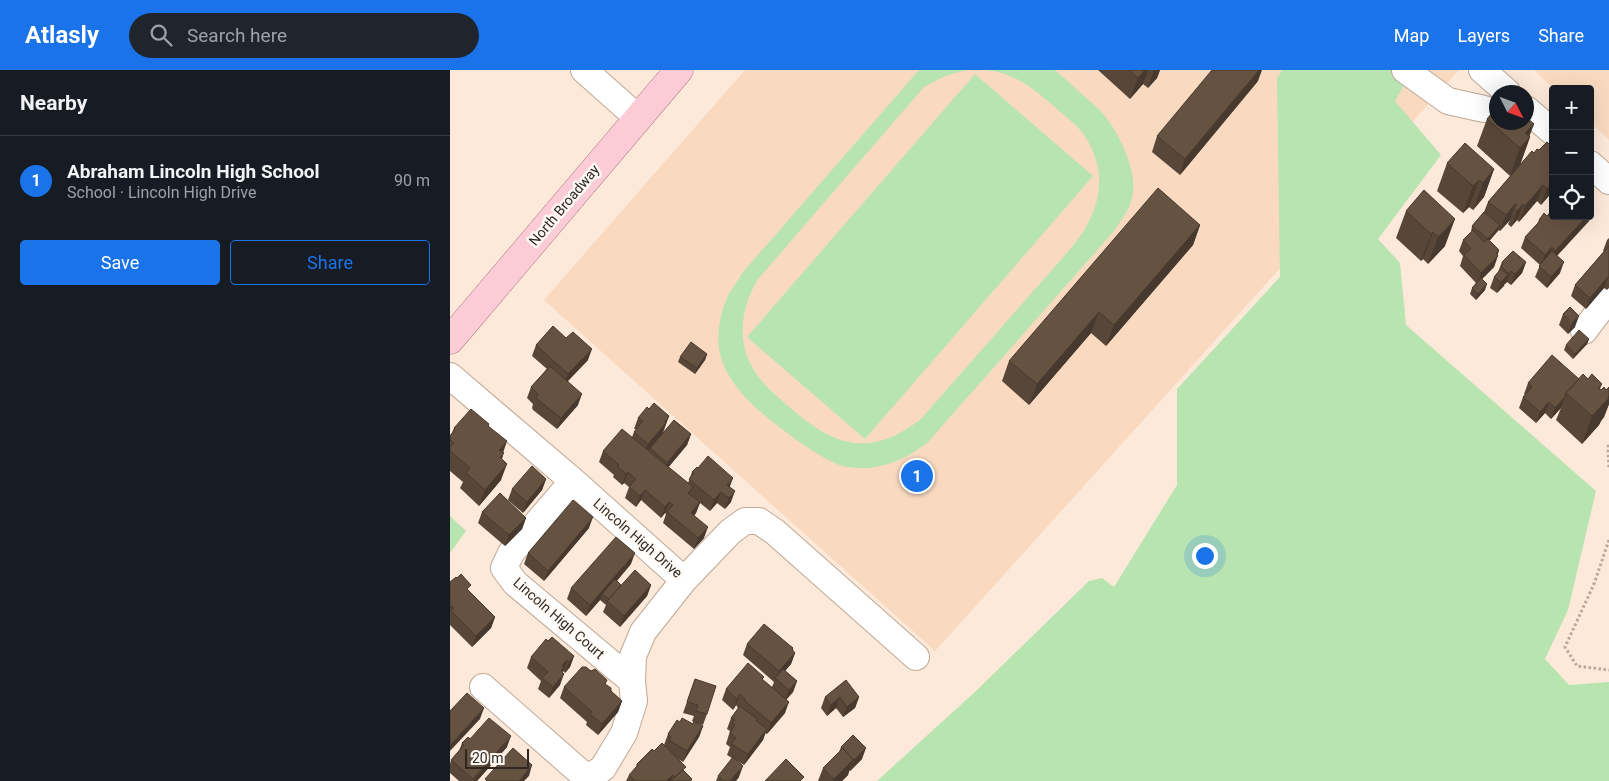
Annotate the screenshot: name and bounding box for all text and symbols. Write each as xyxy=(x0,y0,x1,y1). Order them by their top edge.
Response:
search box xyxy=(129,13,479,58)
text: Atlasly xyxy=(25,21,99,49)
icon: search xyxy=(147,21,175,49)
text: Search here xyxy=(187,24,287,47)
text: Map xyxy=(1394,25,1429,46)
text: Layers xyxy=(1457,25,1510,46)
text: Share xyxy=(1538,25,1584,46)
north arrow xyxy=(1489,85,1534,130)
map controls xyxy=(1549,85,1594,220)
button: + xyxy=(1549,85,1594,130)
text: Nearby xyxy=(20,91,87,115)
button: − xyxy=(1549,130,1594,175)
text: Abraham Lincoln High School xyxy=(67,160,320,183)
street label: North Broadway xyxy=(526,161,603,249)
text: 1 xyxy=(31,171,41,190)
text: 90 m xyxy=(394,171,430,190)
button: locate xyxy=(1549,175,1594,220)
text: School · Lincoln High Drive xyxy=(67,183,257,202)
button: Save xyxy=(20,240,220,285)
button: Share xyxy=(230,240,430,285)
pin: 1 xyxy=(901,457,933,495)
street label: Lincoln High Drive xyxy=(590,495,686,581)
your location xyxy=(1192,543,1218,569)
street label: Lincoln High Court xyxy=(510,574,608,662)
scale bar xyxy=(465,746,529,769)
text: 20 m xyxy=(472,750,504,766)

